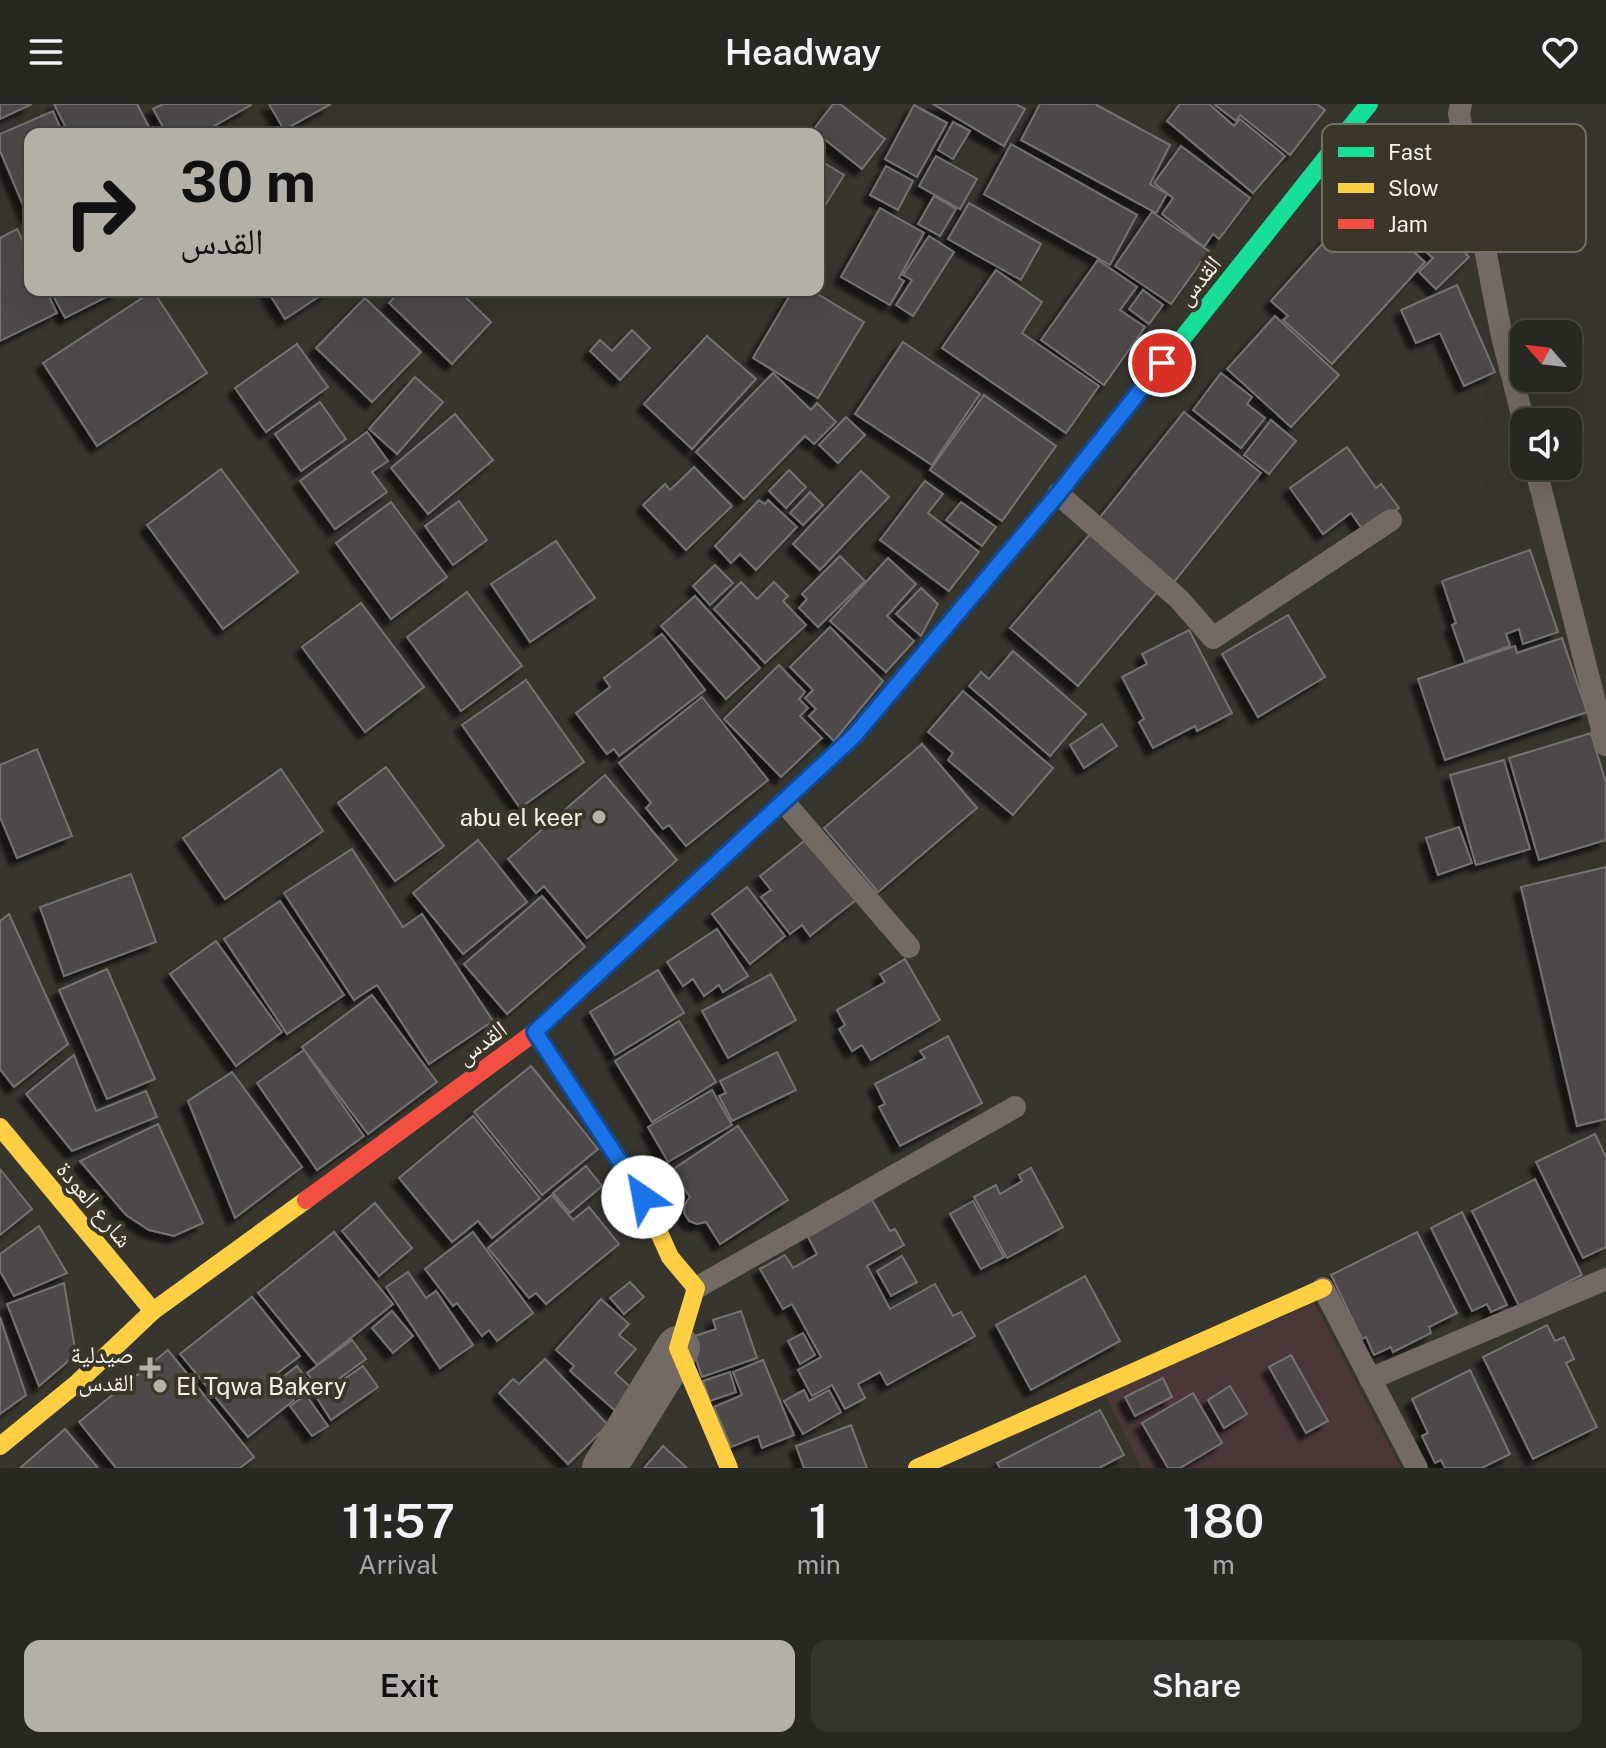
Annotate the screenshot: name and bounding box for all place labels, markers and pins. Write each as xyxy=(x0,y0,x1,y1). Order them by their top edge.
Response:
pin xyxy=(1128,329,1196,397)
place label: abu el keer xyxy=(460,803,583,831)
marker: abu el keer xyxy=(590,808,608,826)
place label: صيدلية القدس xyxy=(71,1340,134,1397)
marker: صيدلية القدس xyxy=(141,1359,159,1377)
place label: El Tqwa Bakery xyxy=(176,1372,347,1400)
marker: El Tqwa Bakery xyxy=(151,1377,169,1395)

